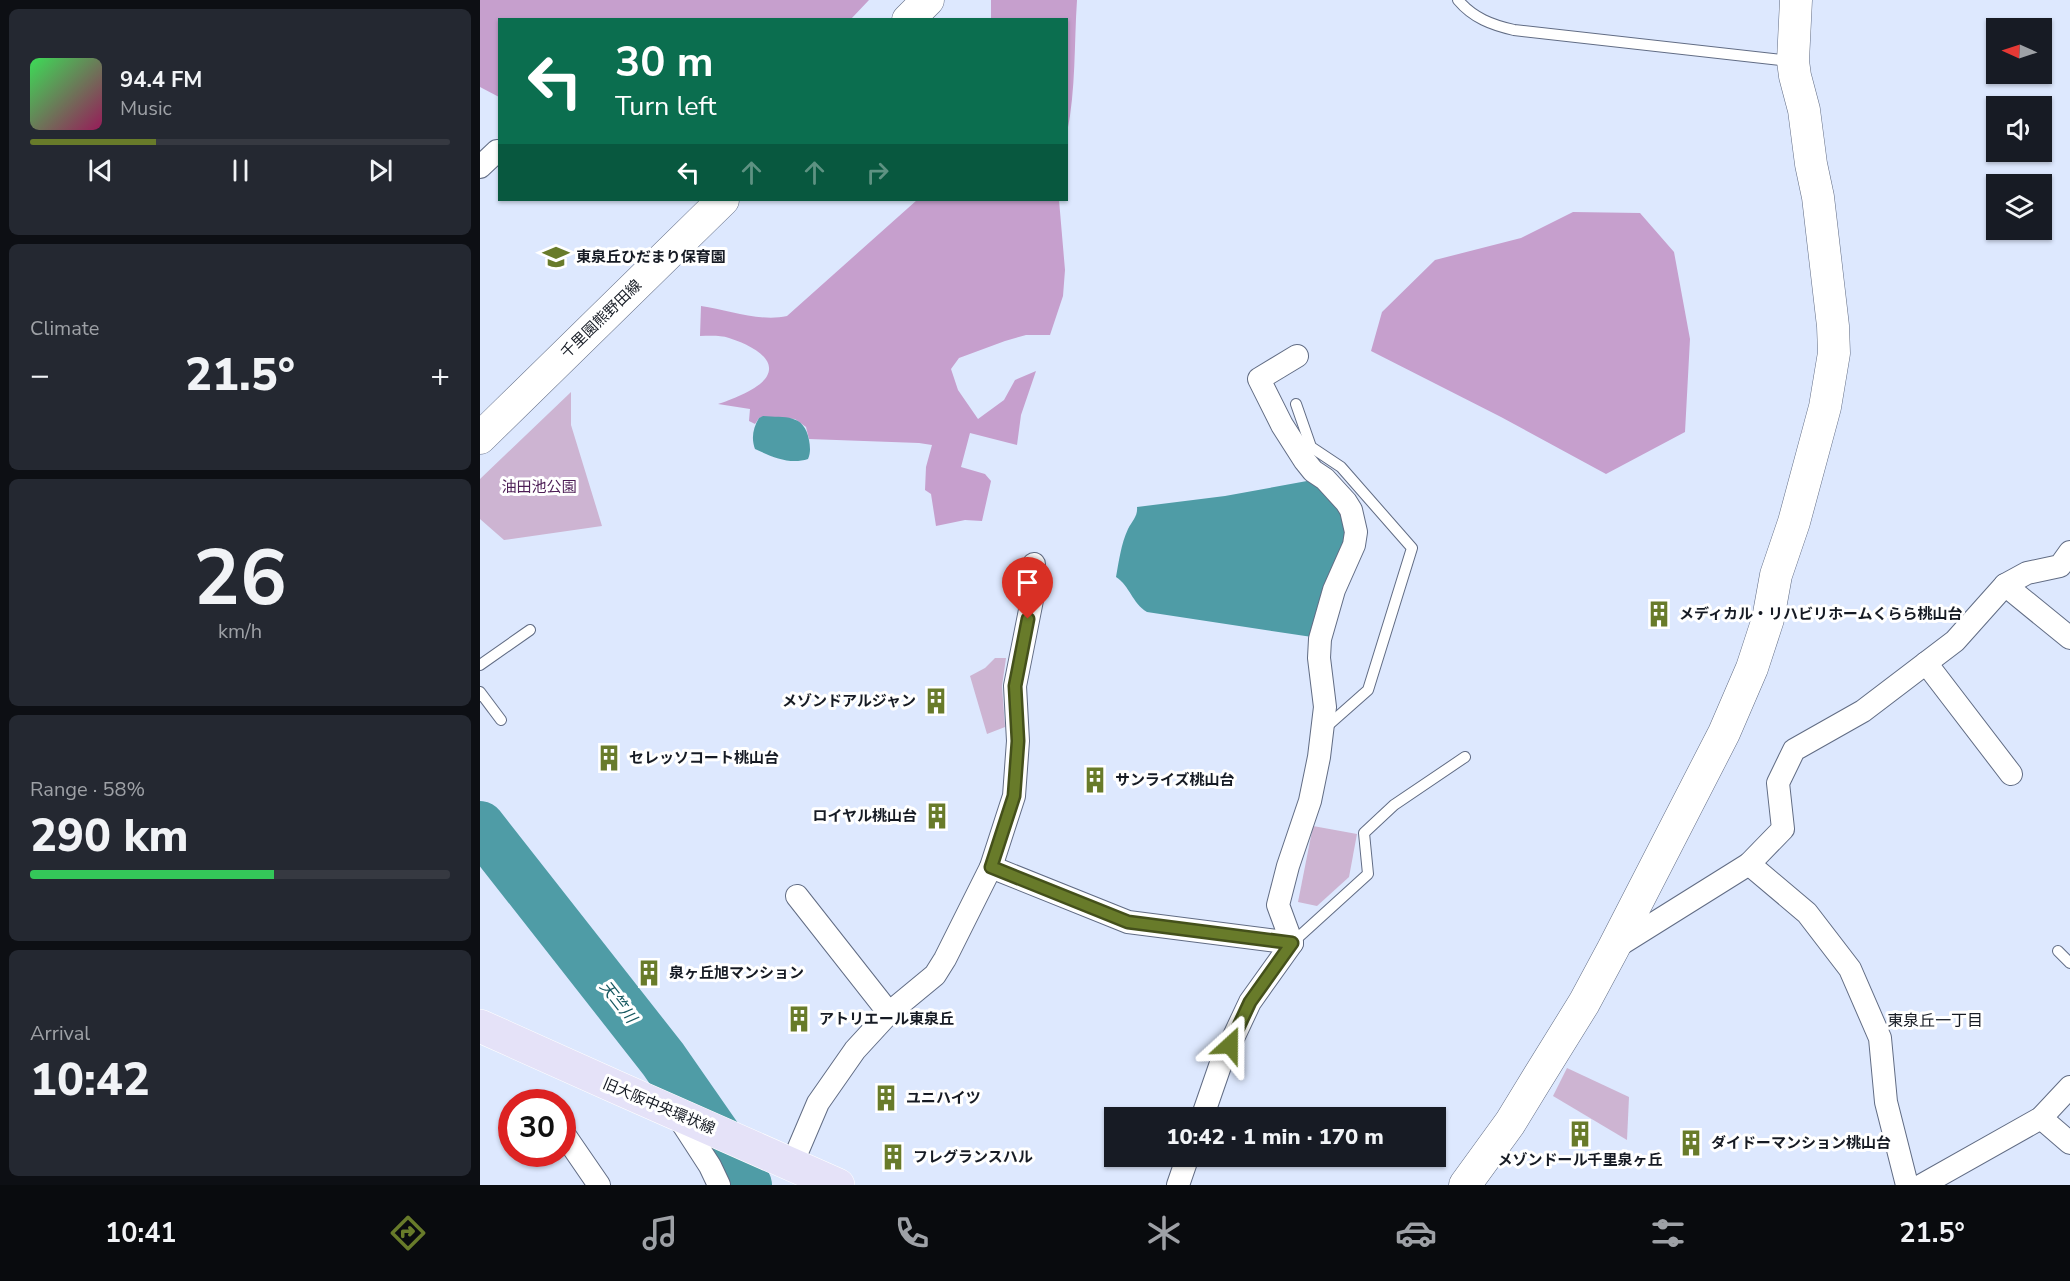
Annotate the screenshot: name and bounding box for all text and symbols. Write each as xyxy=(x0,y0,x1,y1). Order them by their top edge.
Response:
north arrow xyxy=(1986,18,2052,84)
map controls xyxy=(1986,18,2052,240)
text: 30 m xyxy=(615,34,714,91)
icon: left xyxy=(516,42,594,120)
text: 94.4 FM xyxy=(120,65,202,95)
text: Turn left xyxy=(615,88,716,125)
text: Music xyxy=(120,95,172,122)
button: sound xyxy=(1986,96,2052,162)
icon: previous xyxy=(84,154,117,187)
icon: pause xyxy=(224,154,257,187)
icon: next xyxy=(364,154,397,187)
icon: left xyxy=(672,156,705,189)
icon: ahead xyxy=(735,156,768,189)
icon: ahead xyxy=(798,156,831,189)
icon: right xyxy=(861,156,894,189)
button: layers xyxy=(1986,174,2052,240)
school or university icon: 東泉丘ひだまり保育園 xyxy=(541,242,571,272)
place label: 東泉丘ひだまり保育園 xyxy=(576,247,726,267)
street label: 千里園熊野田線 xyxy=(556,275,646,363)
text: Climate xyxy=(30,315,99,342)
text: 21.5° xyxy=(185,345,295,406)
text: − xyxy=(30,353,50,398)
text: + xyxy=(430,353,450,398)
park label: 油田池公園 xyxy=(501,477,577,497)
text: 26 xyxy=(193,525,287,632)
pin xyxy=(1002,557,1053,619)
icon: arrive xyxy=(1011,566,1044,599)
building icon: メディカル・リハビリホームくらら桃山台 xyxy=(1644,599,1674,629)
place label: メディカル・リハビリホームくらら桃山台 xyxy=(1679,604,1963,624)
text: km/h xyxy=(218,618,262,645)
building icon: メゾンドアルジャン xyxy=(921,686,951,716)
place label: メゾンドアルジャン xyxy=(782,691,916,711)
building icon: セレッソコート桃山台 xyxy=(594,743,624,773)
place label: セレッソコート桃山台 xyxy=(629,748,779,768)
building icon: サンライズ桃山台 xyxy=(1080,765,1110,795)
place label: サンライズ桃山台 xyxy=(1115,770,1235,790)
text: Range · 58% xyxy=(30,776,145,803)
building icon: ロイヤル桃山台 xyxy=(922,801,952,831)
text: 290 km xyxy=(30,806,189,867)
place label: ロイヤル桃山台 xyxy=(812,806,917,826)
building icon: 泉ヶ丘旭マンション xyxy=(634,958,664,988)
place label: 泉ヶ丘旭マンション xyxy=(669,963,804,983)
water label: 天竺川 xyxy=(595,976,643,1029)
building icon: アトリエール東泉丘 xyxy=(784,1004,814,1034)
place label: アトリエール東泉丘 xyxy=(819,1009,954,1029)
district label: 東泉丘一丁目 xyxy=(1887,1010,1983,1032)
position arrow xyxy=(1198,1013,1262,1077)
text: Arrival xyxy=(30,1020,90,1047)
text: 10:42 xyxy=(30,1050,150,1111)
street label: 旧大阪中央環状線 xyxy=(600,1073,718,1139)
building icon: ユニハイツ xyxy=(871,1083,901,1113)
place label: ユニハイツ xyxy=(906,1088,981,1108)
speed limit sign: 30 xyxy=(498,1089,576,1167)
building icon: メゾンドール千里泉ヶ丘 xyxy=(1565,1119,1595,1149)
text: 10:42 · 1 min · 170 m xyxy=(1166,1122,1384,1152)
building icon: ダイドーマンション桃山台 xyxy=(1676,1128,1706,1158)
place label: ダイドーマンション桃山台 xyxy=(1711,1133,1891,1153)
building icon: フレグランスハル xyxy=(878,1142,908,1172)
place label: フレグランスハル xyxy=(913,1147,1033,1167)
place label: メゾンドール千里泉ヶ丘 xyxy=(1497,1150,1663,1170)
icon: directions xyxy=(387,1212,429,1254)
icon: music xyxy=(639,1212,681,1254)
icon: phone xyxy=(891,1212,933,1254)
icon: climate xyxy=(1143,1212,1185,1254)
icon: car xyxy=(1395,1212,1437,1254)
icon: filters xyxy=(1647,1212,1689,1254)
text: 10:41 xyxy=(105,1215,177,1252)
text: 21.5° xyxy=(1899,1215,1965,1252)

